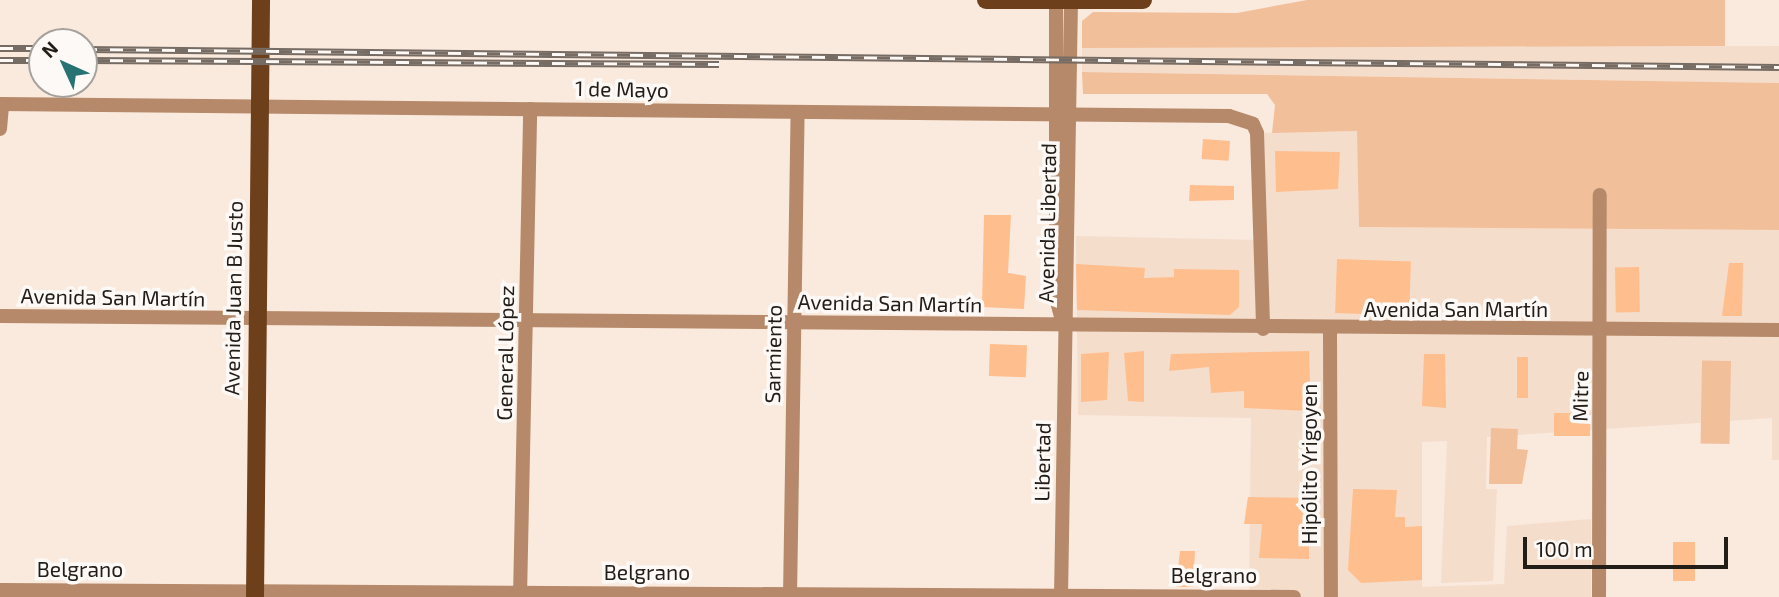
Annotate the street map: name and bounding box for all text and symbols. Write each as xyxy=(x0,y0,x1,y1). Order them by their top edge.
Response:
north arrow xyxy=(28,28,98,98)
text: N xyxy=(36,36,62,62)
street label: 1 de Mayo xyxy=(575,76,669,102)
street label: Avenida Libertad xyxy=(1033,143,1061,303)
street label: Avenida Juan B Justo xyxy=(219,200,247,396)
street label: Avenida San Martín xyxy=(21,283,205,311)
street label: General López xyxy=(491,285,519,421)
street label: Avenida San Martín xyxy=(798,289,982,317)
street label: Avenida San Martín xyxy=(1364,296,1548,322)
street label: Sarmiento xyxy=(760,304,786,404)
street label: Mitre xyxy=(1567,370,1593,422)
street label: Hipólito Yrigoyen xyxy=(1296,383,1322,545)
street label: Libertad xyxy=(1029,422,1055,502)
scale bar xyxy=(1527,524,1732,568)
text: 100 m xyxy=(1536,536,1593,561)
street label: Belgrano xyxy=(37,556,123,582)
street label: Belgrano xyxy=(604,559,690,585)
street label: Belgrano xyxy=(1171,562,1257,588)

